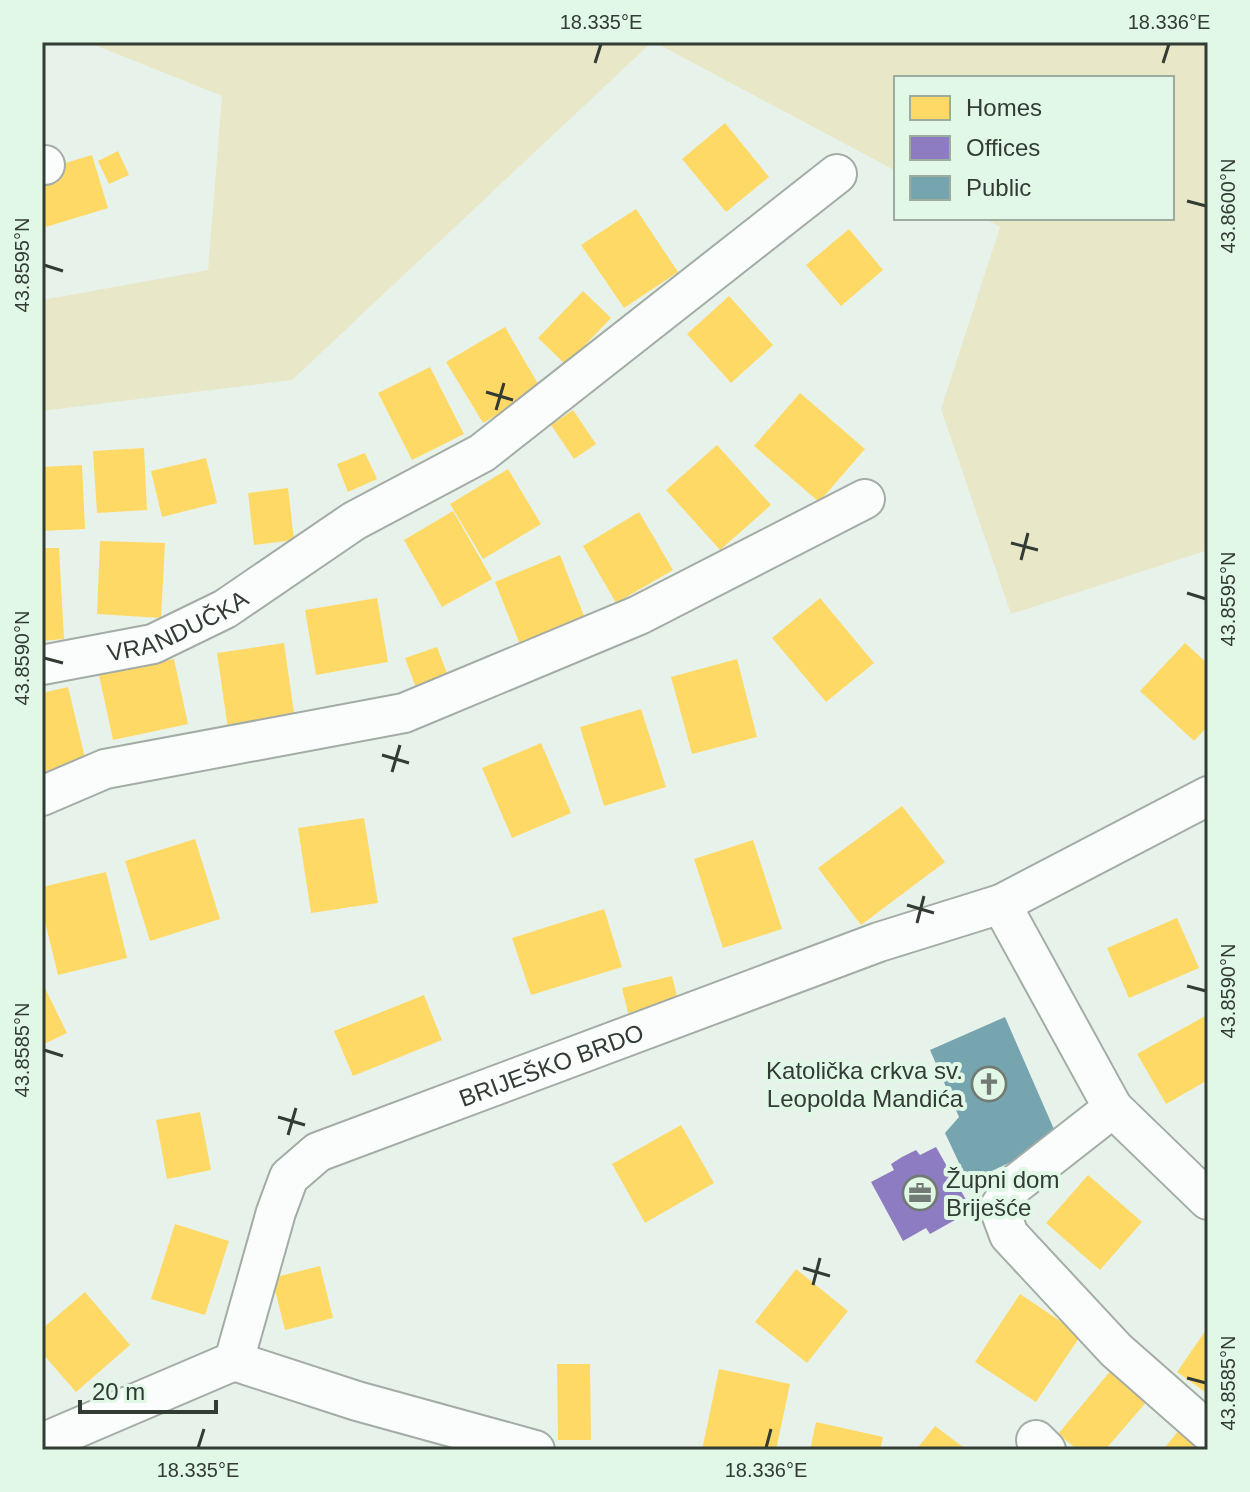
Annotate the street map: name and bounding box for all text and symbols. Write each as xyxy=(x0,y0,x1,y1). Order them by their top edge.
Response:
text: 18.335°E xyxy=(560,11,642,33)
text: 18.336°E xyxy=(1128,11,1210,33)
legend xyxy=(894,76,1174,220)
text: Homes xyxy=(966,94,1042,121)
text: Offices xyxy=(966,134,1040,161)
text: 43.8600°N xyxy=(1217,159,1239,253)
text: Public xyxy=(966,174,1031,201)
text: 43.8595°N xyxy=(11,218,33,312)
text: 43.8595°N xyxy=(1217,552,1239,646)
street label: VRANDUČKA xyxy=(105,584,253,666)
text: 43.8590°N xyxy=(11,611,33,705)
text: 43.8590°N xyxy=(1217,944,1239,1038)
text: 43.8585°N xyxy=(11,1003,33,1097)
street label: BRIJEŠKO BRDO xyxy=(455,1018,647,1112)
place label: Katolička crkva sv. Leopolda Mandića xyxy=(766,1057,964,1112)
church icon: Katolička crkva sv. Leopolda Mandića xyxy=(970,1065,1008,1103)
place label: Župni dom Briješće xyxy=(946,1166,1059,1221)
office icon: Župni dom Briješće xyxy=(901,1174,939,1212)
text: 43.8585°N xyxy=(1217,1336,1239,1430)
scale bar xyxy=(80,1364,216,1414)
text: 20 m xyxy=(92,1378,145,1405)
text: 18.335°E xyxy=(157,1459,239,1481)
text: 18.336°E xyxy=(725,1459,807,1481)

